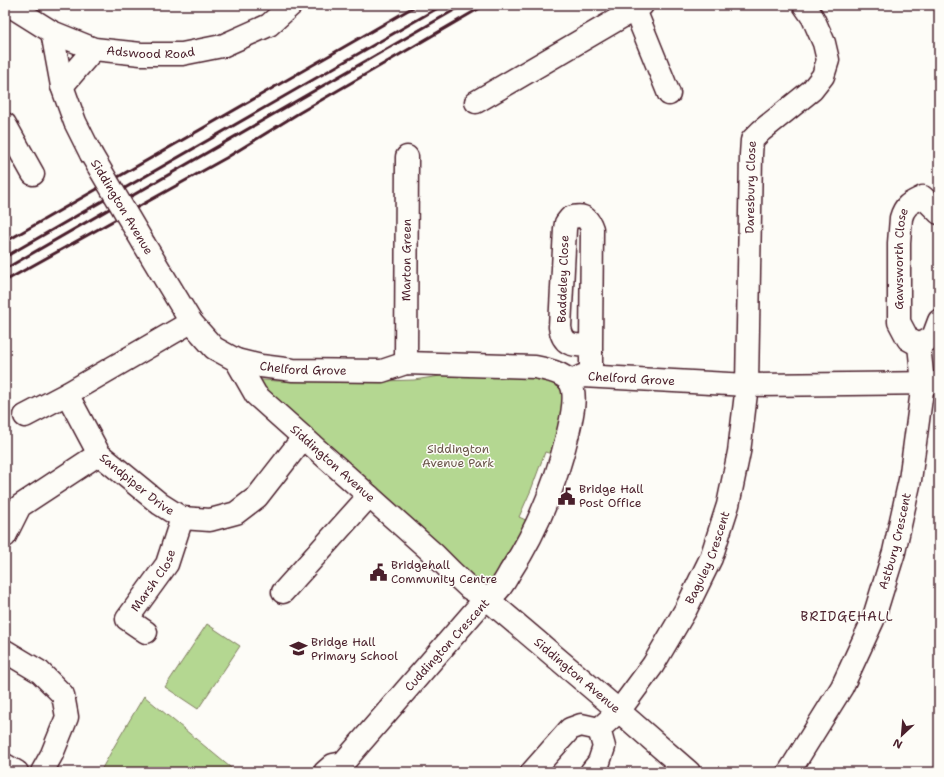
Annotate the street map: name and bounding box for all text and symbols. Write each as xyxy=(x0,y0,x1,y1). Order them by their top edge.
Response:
street label: Adswood Road xyxy=(106,42,197,62)
street label: Daresbury Close xyxy=(742,140,760,234)
street label: Siddington Avenue xyxy=(87,156,157,258)
street label: Gawsworth Close xyxy=(891,205,912,310)
street label: Marton Green xyxy=(398,219,415,301)
street label: Baddeley Close xyxy=(553,235,573,323)
street label: Chelford Grove xyxy=(259,358,347,379)
street label: Chelford Grove xyxy=(588,368,676,389)
street label: Siddington Avenue xyxy=(287,421,379,506)
park label: Siddington Avenue Park xyxy=(422,441,494,471)
street label: Sandpiper Drive xyxy=(96,450,178,519)
place label: Bridge Hall Post Office xyxy=(579,481,644,511)
public building icon: Bridge Hall Post Office xyxy=(556,486,576,506)
street label: Astbury Crescent xyxy=(875,491,915,591)
street label: Baguley Crescent xyxy=(682,509,733,607)
street label: Marsh Close xyxy=(127,547,179,615)
place label: Bridgehall Community Centre xyxy=(391,557,497,587)
public building icon: Bridgehall Community Centre xyxy=(368,562,388,582)
street label: Cuddington Crescent xyxy=(401,595,493,695)
district label: BRIDGEHALL xyxy=(800,608,894,625)
place label: Bridge Hall Primary School xyxy=(311,634,398,664)
street label: Siddington Avenue xyxy=(531,634,624,717)
school or university icon: Bridge Hall Primary School xyxy=(288,639,308,659)
north arrow xyxy=(882,715,922,755)
text: N xyxy=(890,735,905,752)

